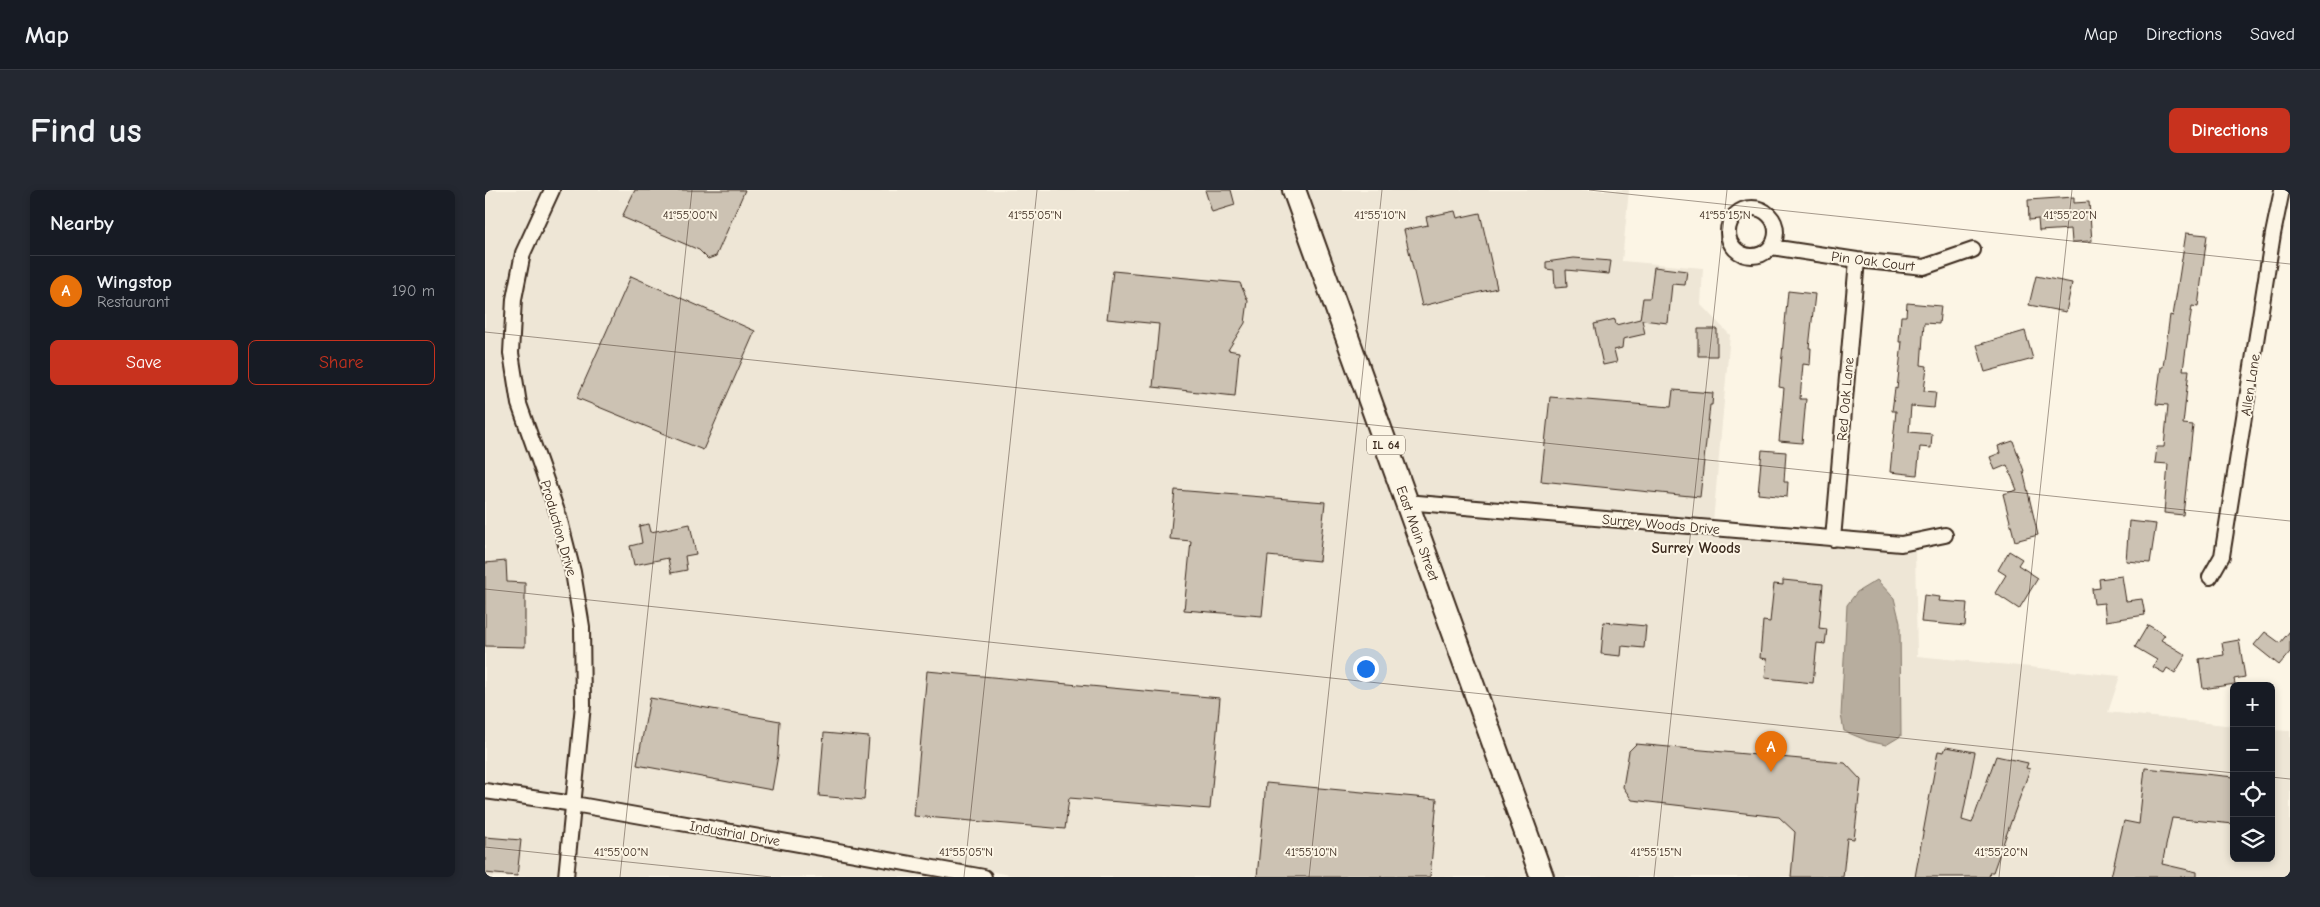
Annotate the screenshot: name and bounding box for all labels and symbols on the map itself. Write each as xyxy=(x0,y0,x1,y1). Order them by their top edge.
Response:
text: 41°55'00"N xyxy=(663,208,717,222)
text: 41°55'05"N xyxy=(1008,208,1062,222)
text: 41°55'10"N xyxy=(1354,208,1406,222)
text: 41°55'15"N xyxy=(1699,208,1751,222)
text: 41°55'20"N xyxy=(2043,208,2097,222)
street label: Pin Oak Court xyxy=(1830,248,1917,275)
street label: Allen Lane xyxy=(2237,353,2264,417)
street label: Red Oak Lane xyxy=(1833,357,1858,441)
road number: IL 64 xyxy=(1367,436,1405,454)
street label: Production Drive xyxy=(537,478,580,578)
street label: East Main Street xyxy=(1393,484,1443,584)
street label: Surrey Woods Drive xyxy=(1601,511,1721,538)
district label: Surrey Woods xyxy=(1652,539,1741,557)
your location xyxy=(1353,656,1379,682)
pin: A xyxy=(1755,731,1787,772)
street label: Industrial Drive xyxy=(688,817,781,850)
text: 41°55'00"N xyxy=(594,845,648,859)
text: 41°55'05"N xyxy=(939,845,993,859)
text: 41°55'10"N xyxy=(1285,845,1337,859)
text: 41°55'15"N xyxy=(1630,845,1682,859)
text: 41°55'20"N xyxy=(1974,845,2028,859)

